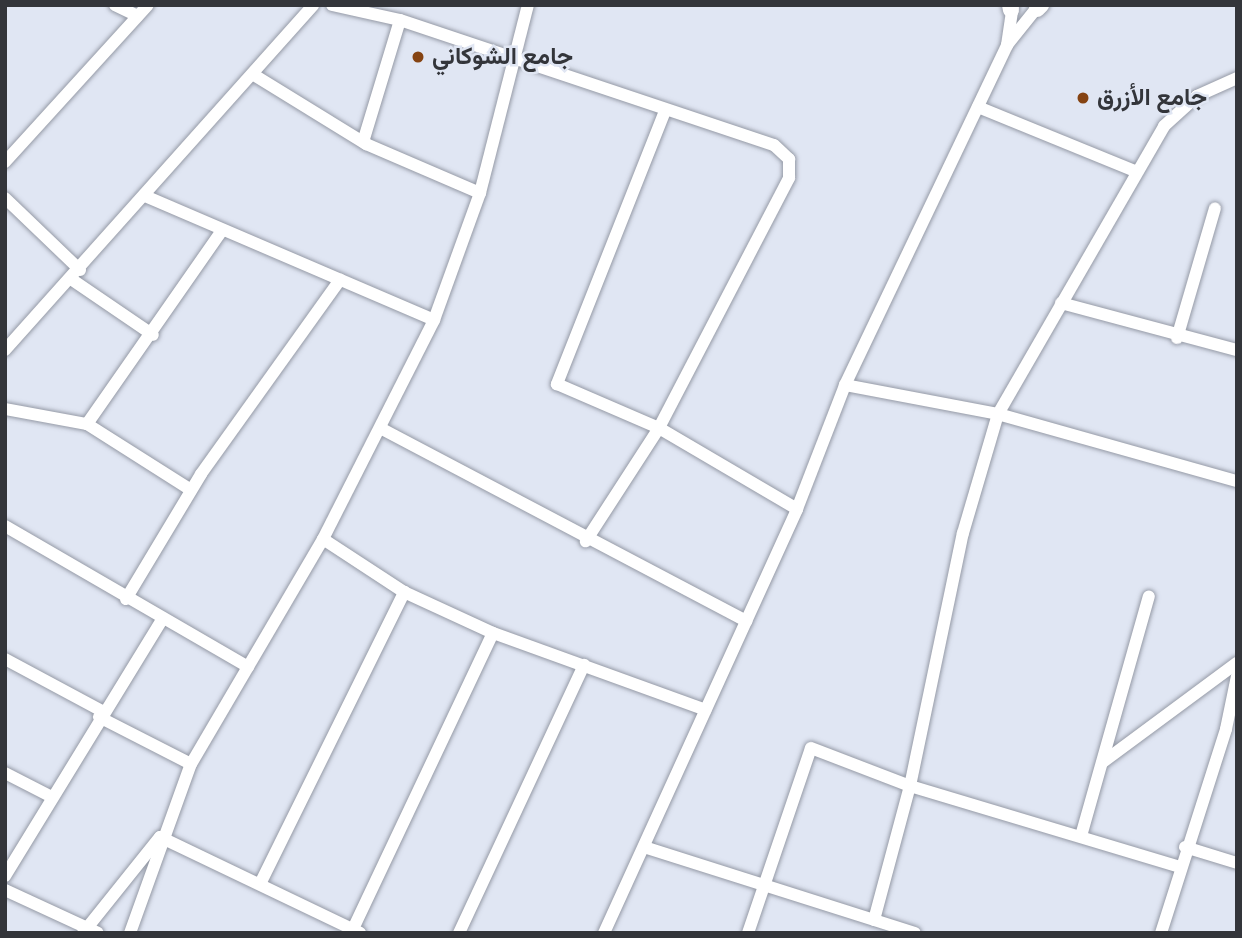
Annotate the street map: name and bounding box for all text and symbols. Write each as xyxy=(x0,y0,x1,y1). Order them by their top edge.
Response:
place label: جامع الشوكاني xyxy=(432,43,573,71)
marker: جامع الشوكاني xyxy=(410,49,426,65)
place label: جامع الأزرق xyxy=(1097,84,1207,112)
marker: جامع الأزرق xyxy=(1075,90,1091,106)

